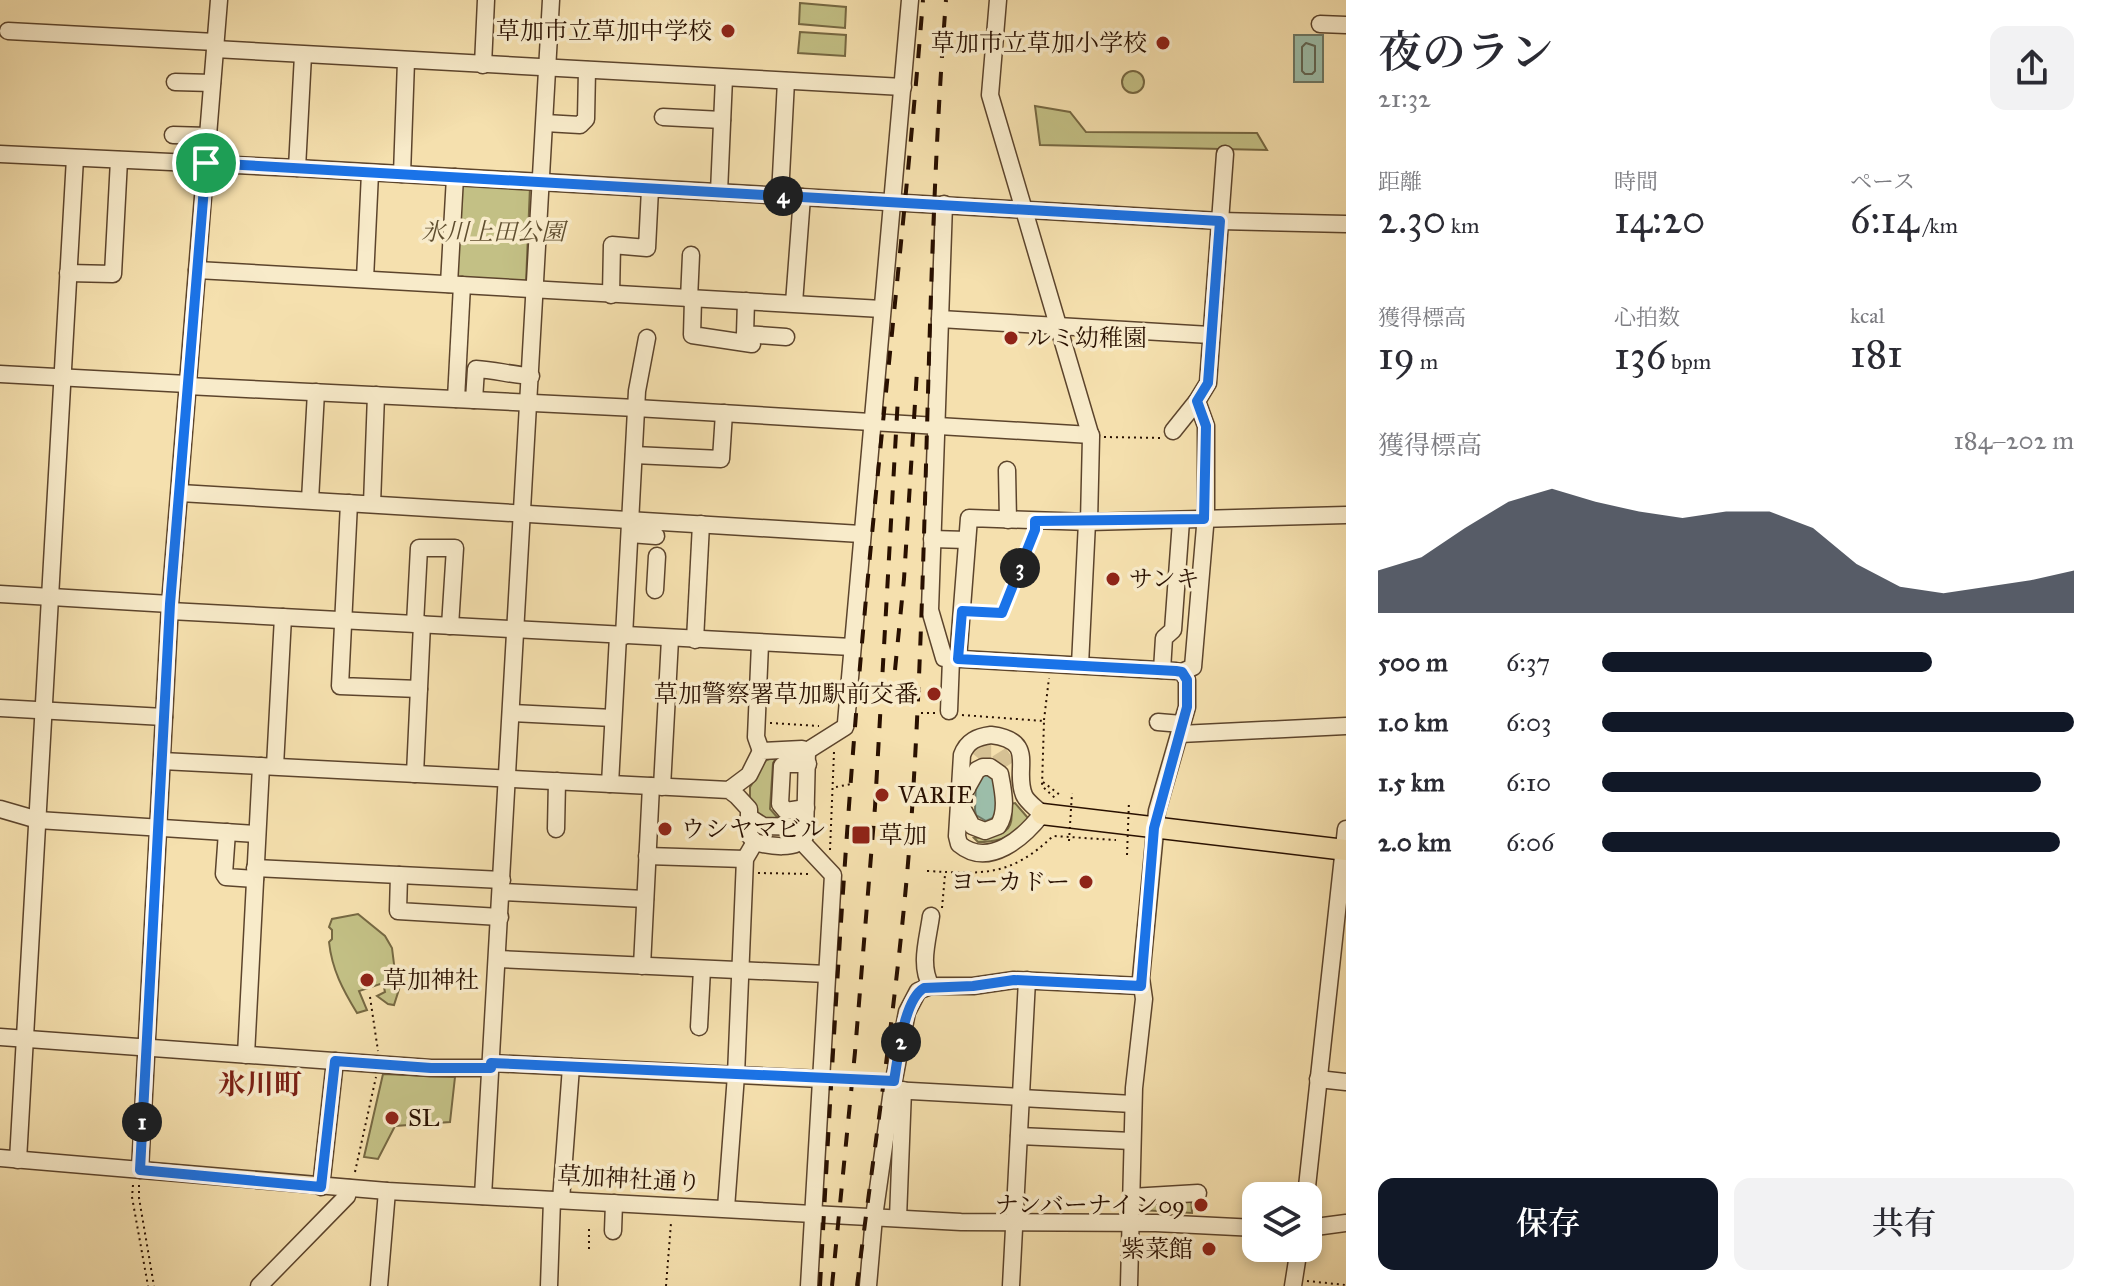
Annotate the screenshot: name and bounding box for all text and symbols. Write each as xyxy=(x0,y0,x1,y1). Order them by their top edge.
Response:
place label: 草加市立草加中学校 xyxy=(496,16,712,46)
marker: 草加市立草加中学校 xyxy=(719,22,737,40)
text: 夜のラン xyxy=(1378,25,1554,79)
button: share xyxy=(1990,26,2074,110)
place label: 草加市立草加小学校 xyxy=(931,28,1147,58)
marker: 草加市立草加小学校 xyxy=(1154,34,1172,52)
text: 21:32 xyxy=(1378,82,1431,114)
pin xyxy=(172,129,240,197)
icon: arrive xyxy=(184,141,228,185)
text: 距離 xyxy=(1378,168,1422,195)
text: 時間 xyxy=(1614,168,1658,195)
text: ペース xyxy=(1850,168,1915,195)
pin: 4 xyxy=(763,176,803,216)
text: 4 xyxy=(777,182,789,209)
text: 2.30 xyxy=(1378,195,1446,244)
text: 14:20 xyxy=(1614,195,1705,244)
text: 6:14 xyxy=(1850,195,1919,244)
text: km xyxy=(1446,212,1480,239)
text: /km xyxy=(1919,212,1958,239)
park label: 氷川上田公園 xyxy=(421,217,569,247)
text: kcal xyxy=(1850,302,1885,329)
text: 獲得標高 xyxy=(1378,304,1466,331)
text: 心拍数 xyxy=(1614,304,1680,331)
place label: ルミ幼稚園 xyxy=(1027,323,1147,353)
marker: ルミ幼稚園 xyxy=(1002,329,1020,347)
text: 181 xyxy=(1850,329,1903,378)
text: 19 xyxy=(1378,331,1415,380)
text: 136 xyxy=(1614,331,1666,380)
text: m xyxy=(1415,348,1438,375)
text: bpm xyxy=(1666,348,1711,375)
text: 184–202 m xyxy=(1954,424,2074,456)
text: 獲得標高 xyxy=(1378,429,1482,461)
pin: 3 xyxy=(1000,548,1040,588)
text: 3 xyxy=(1016,554,1024,581)
place label: サンキ xyxy=(1129,564,1200,594)
marker: サンキ xyxy=(1104,570,1122,588)
text: 500 m xyxy=(1378,646,1448,678)
text: 6:37 xyxy=(1506,646,1550,678)
place label: 草加警察署草加駅前交番 xyxy=(654,679,918,709)
marker: 草加警察署草加駅前交番 xyxy=(925,685,943,703)
text: 1.0 km xyxy=(1378,706,1448,738)
text: 6:03 xyxy=(1506,706,1551,738)
text: 1.5 km xyxy=(1378,766,1445,798)
text: 6:10 xyxy=(1506,766,1551,798)
place label: VARIE xyxy=(897,780,974,810)
marker: VARIE xyxy=(873,786,891,804)
place label: ウシヤマビル xyxy=(681,814,825,844)
marker: ウシヤマビル xyxy=(656,820,674,838)
place label: 草加 xyxy=(879,820,927,850)
marker: 草加 xyxy=(850,824,872,846)
text: 2.0 km xyxy=(1378,826,1451,858)
text: 6:06 xyxy=(1506,826,1554,858)
place label: ヨーカドー xyxy=(950,867,1070,897)
marker: ヨーカドー xyxy=(1077,873,1095,891)
place label: 草加神社 xyxy=(383,965,479,995)
marker: 草加神社 xyxy=(358,971,376,989)
pin: 2 xyxy=(881,1022,921,1062)
text: 2 xyxy=(896,1028,906,1055)
district label: 氷川町 xyxy=(218,1067,302,1102)
pin: 1 xyxy=(122,1102,162,1142)
place label: SL xyxy=(408,1103,440,1133)
text: 1 xyxy=(138,1108,146,1135)
marker: SL xyxy=(383,1109,401,1127)
street label: 草加神社通り xyxy=(556,1160,702,1198)
button: 保存 xyxy=(1378,1178,1718,1270)
button: 共有 xyxy=(1734,1178,2074,1270)
map controls xyxy=(1242,1182,1322,1262)
button: layers xyxy=(1242,1182,1322,1262)
place label: ナンバーナイン09 xyxy=(995,1190,1185,1220)
marker: ナンバーナイン09 xyxy=(1192,1196,1210,1214)
place label: 紫菜館 xyxy=(1121,1234,1193,1264)
marker: 紫菜館 xyxy=(1200,1240,1218,1258)

